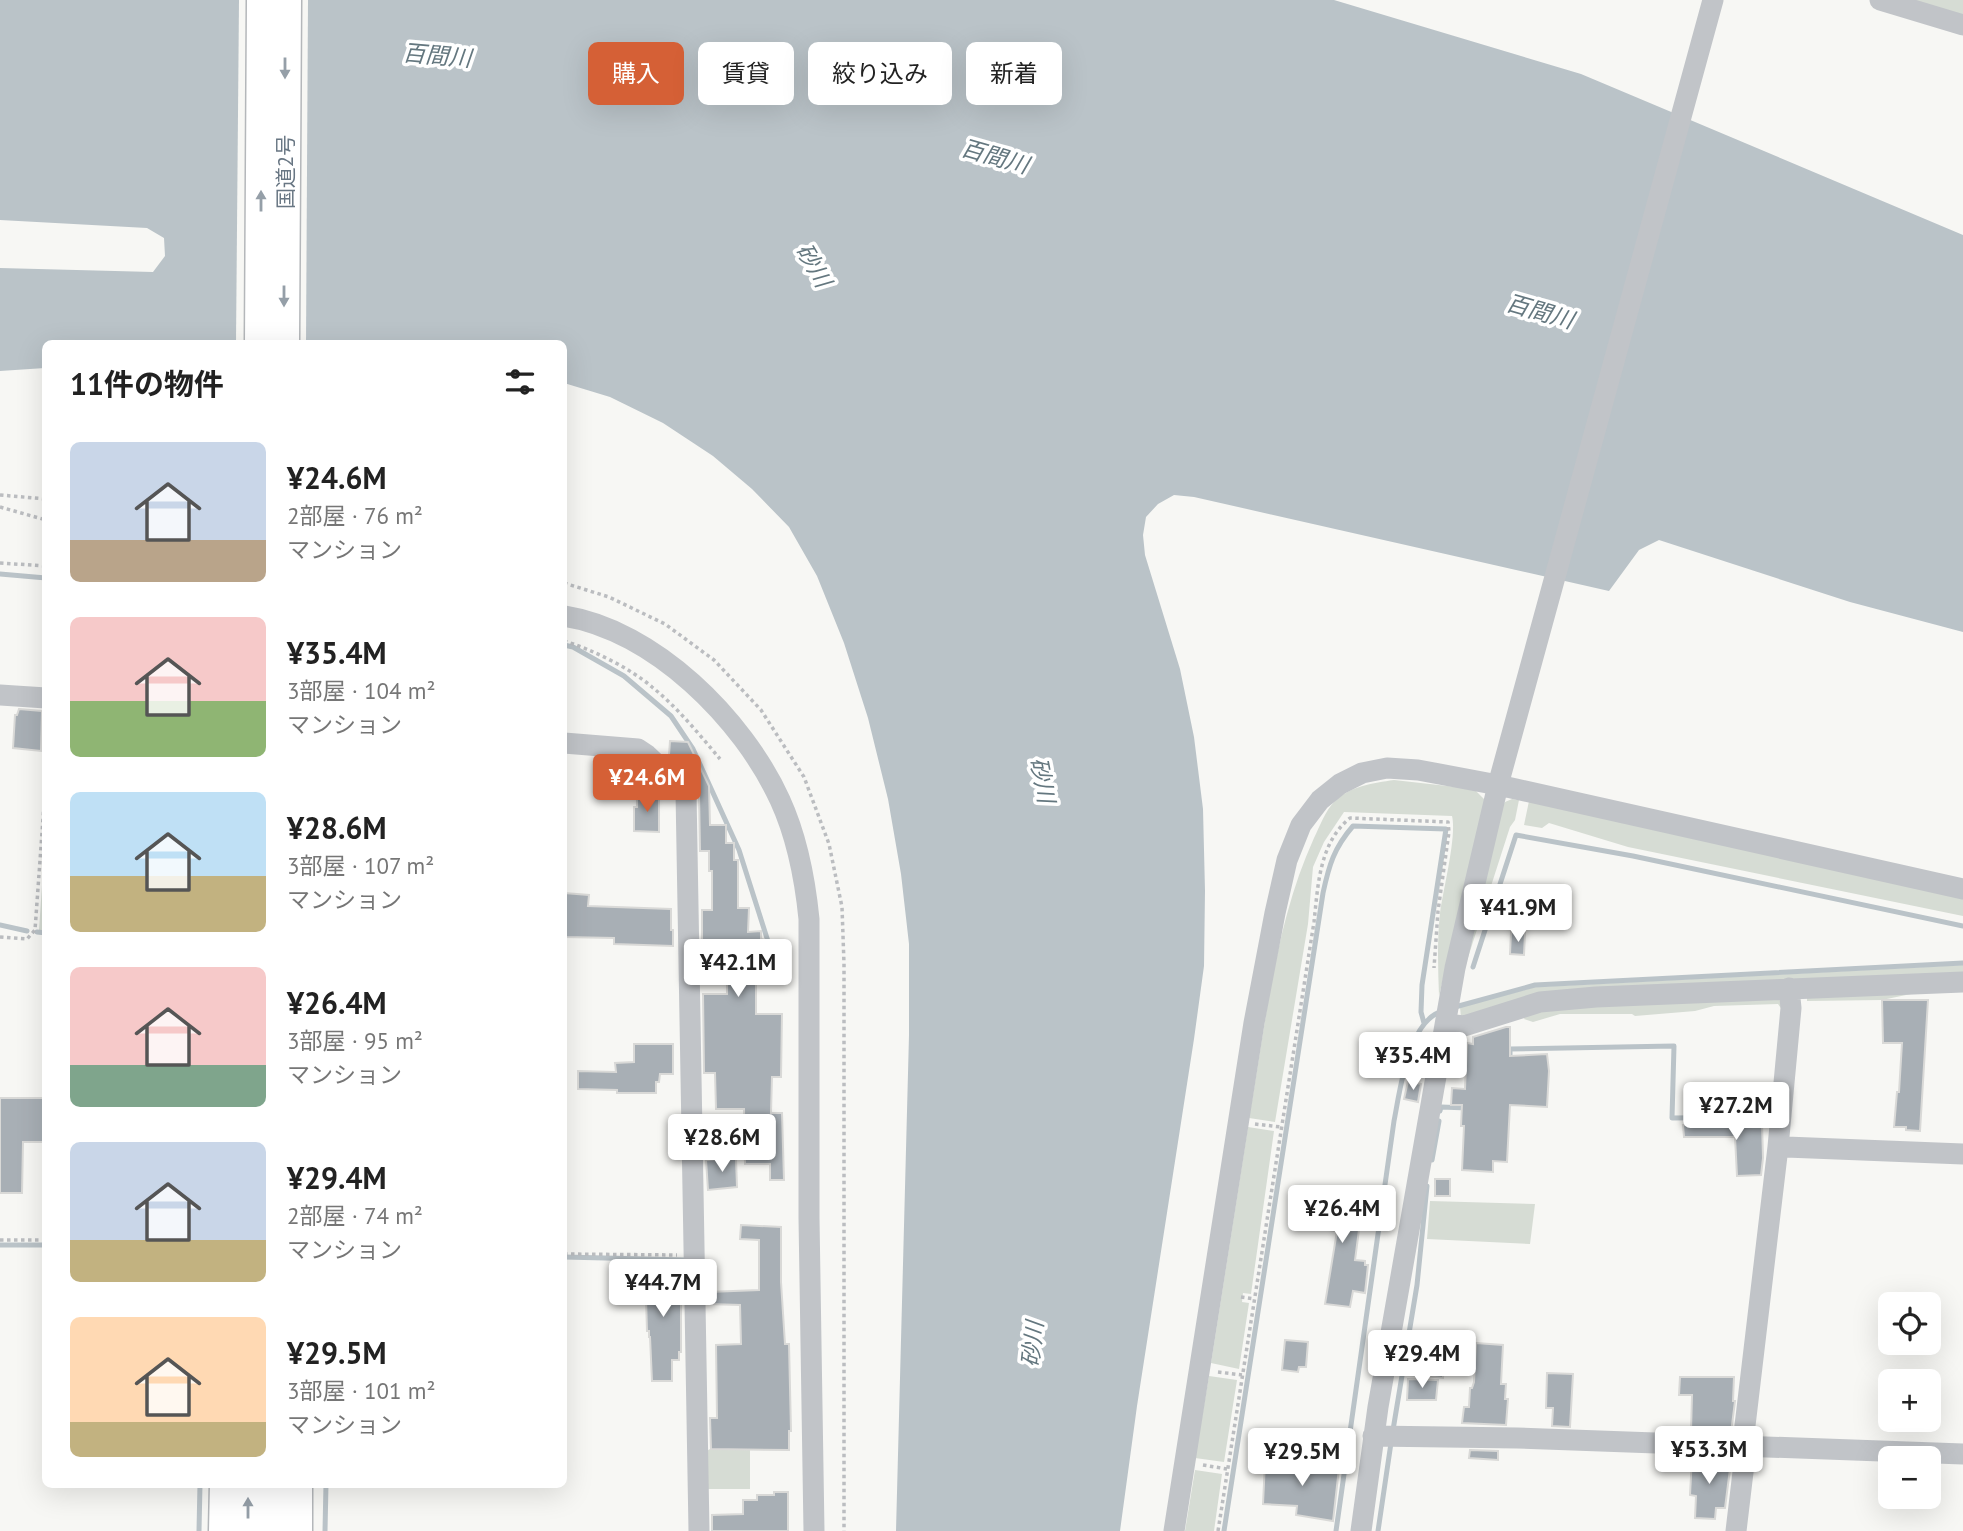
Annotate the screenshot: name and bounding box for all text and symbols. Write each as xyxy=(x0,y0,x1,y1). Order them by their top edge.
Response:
water label: 百間川 xyxy=(401,38,476,73)
chip: 購入 xyxy=(588,42,684,105)
chip: 賃貸 xyxy=(698,42,794,105)
chip: 絞り込み xyxy=(808,42,952,105)
chip: 新着 xyxy=(966,42,1062,105)
one-way arrow xyxy=(279,57,291,79)
water label: 百間川 xyxy=(958,133,1035,180)
street label: 国道2号 xyxy=(272,135,299,209)
one-way arrow xyxy=(255,190,267,212)
water label: 砂川 xyxy=(790,238,840,295)
one-way arrow xyxy=(278,285,290,307)
water label: 百間川 xyxy=(1503,288,1580,335)
icon: filters xyxy=(501,363,539,401)
text: 11件の物件 xyxy=(70,364,224,403)
text: ¥24.6M xyxy=(287,458,386,497)
icon: home xyxy=(126,470,210,554)
text: 2部屋 · 76 m² xyxy=(287,501,423,530)
text: マンション xyxy=(287,535,402,564)
text: ¥35.4M xyxy=(287,633,386,672)
icon: home xyxy=(126,645,210,729)
text: 3部屋 · 104 m² xyxy=(287,676,435,705)
text: マンション xyxy=(287,710,402,739)
pin: ¥24.6M xyxy=(590,754,704,814)
water label: 砂川 xyxy=(1024,755,1062,808)
text: ¥24.6M xyxy=(609,762,685,791)
text: ¥28.6M xyxy=(287,808,386,847)
icon: home xyxy=(126,820,210,904)
text: 3部屋 · 107 m² xyxy=(287,851,434,880)
pin: ¥41.9M xyxy=(1461,884,1575,944)
text: マンション xyxy=(287,885,402,914)
text: ¥41.9M xyxy=(1480,892,1556,921)
pin: ¥42.1M xyxy=(681,940,795,999)
text: ¥42.1M xyxy=(700,947,776,976)
text: ¥26.4M xyxy=(287,983,386,1022)
icon: home xyxy=(126,995,210,1079)
text: 3部屋 · 95 m² xyxy=(287,1026,423,1055)
pin: ¥35.4M xyxy=(1356,1032,1470,1092)
text: ¥35.4M xyxy=(1375,1040,1451,1069)
text: マンション xyxy=(287,1060,402,1089)
pin: ¥27.2M xyxy=(1679,1082,1793,1142)
text: ¥27.2M xyxy=(1699,1090,1773,1119)
pin: ¥28.6M xyxy=(665,1114,779,1174)
text: ¥28.6M xyxy=(684,1122,760,1151)
text: ¥29.4M xyxy=(287,1158,386,1197)
icon: home xyxy=(126,1170,210,1254)
pin: ¥26.4M xyxy=(1285,1186,1399,1245)
text: ¥26.4M xyxy=(1304,1193,1380,1222)
text: 2部屋 · 74 m² xyxy=(287,1201,423,1230)
text: マンション xyxy=(287,1235,402,1264)
pin: ¥44.7M xyxy=(606,1260,720,1319)
text: ¥44.7M xyxy=(625,1267,701,1296)
map controls xyxy=(1878,1292,1941,1509)
button: locate xyxy=(1878,1292,1941,1355)
water label: 砂川 xyxy=(1015,1317,1049,1368)
pin: ¥29.4M xyxy=(1365,1330,1479,1390)
text: ¥29.5M xyxy=(287,1333,386,1372)
text: ¥29.4M xyxy=(1384,1338,1460,1367)
icon: home xyxy=(126,1345,210,1429)
button: + xyxy=(1878,1369,1941,1432)
text: 3部屋 · 101 m² xyxy=(287,1376,435,1405)
text: マンション xyxy=(287,1410,402,1439)
pin: ¥53.3M xyxy=(1652,1426,1766,1486)
pin: ¥29.5M xyxy=(1245,1428,1359,1488)
text: ¥53.3M xyxy=(1671,1434,1747,1463)
text: ¥29.5M xyxy=(1264,1436,1340,1465)
button: − xyxy=(1878,1446,1941,1509)
one-way arrow xyxy=(242,1496,254,1518)

